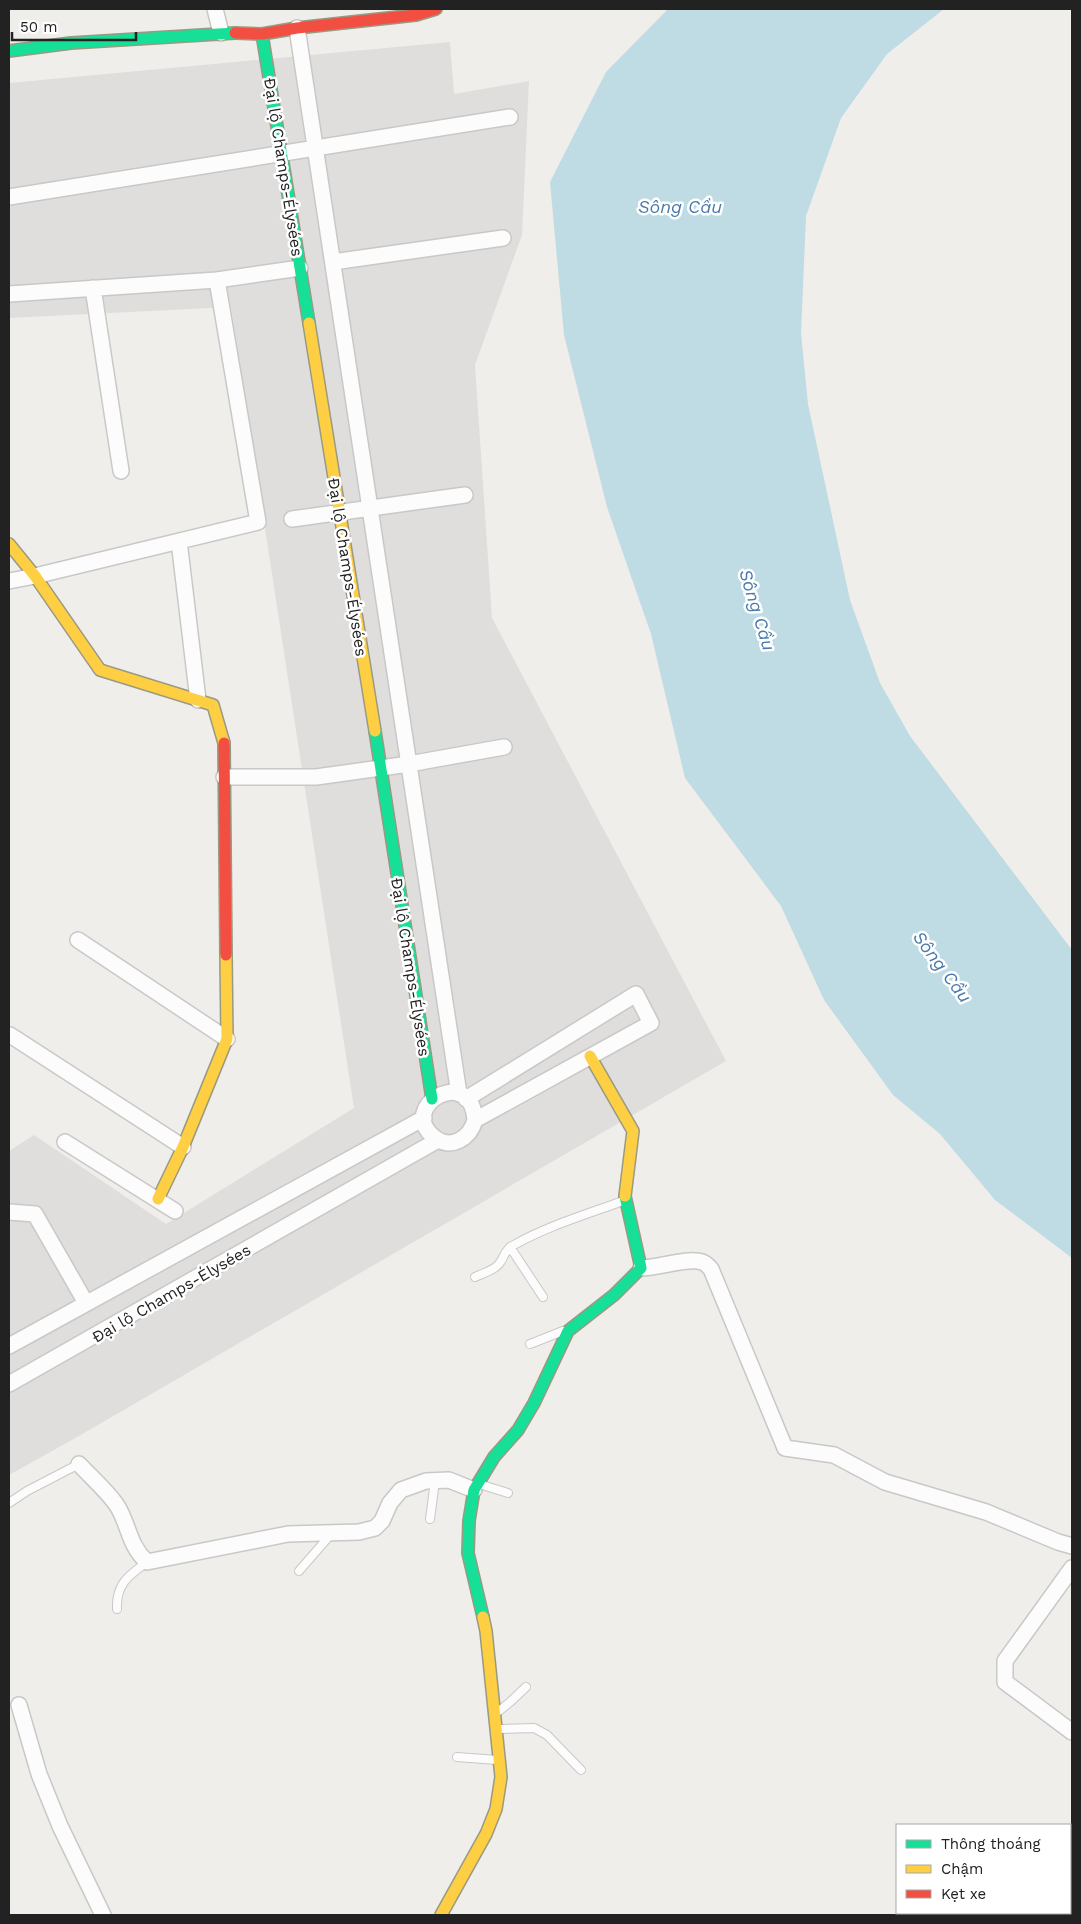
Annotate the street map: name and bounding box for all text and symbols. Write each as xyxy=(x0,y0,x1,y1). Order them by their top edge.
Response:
scale bar xyxy=(12,10,136,42)
text: 50 m xyxy=(20,18,57,36)
street label: Đại lộ Champs-Élysées xyxy=(260,76,307,258)
water label: Sông Cầu xyxy=(638,196,722,217)
street label: Đại lộ Champs-Élysées xyxy=(324,476,371,658)
water label: Sông Cầu xyxy=(735,567,780,653)
street label: Đại lộ Champs-Élysées xyxy=(387,876,434,1058)
water label: Sông Cầu xyxy=(909,927,976,1007)
street label: Đại lộ Champs-Élysées xyxy=(88,1240,254,1347)
legend xyxy=(896,1824,1071,1914)
text: Thông thoáng xyxy=(941,1835,1040,1853)
text: Chậm xyxy=(941,1860,983,1878)
text: Kẹt xe xyxy=(941,1885,986,1903)

